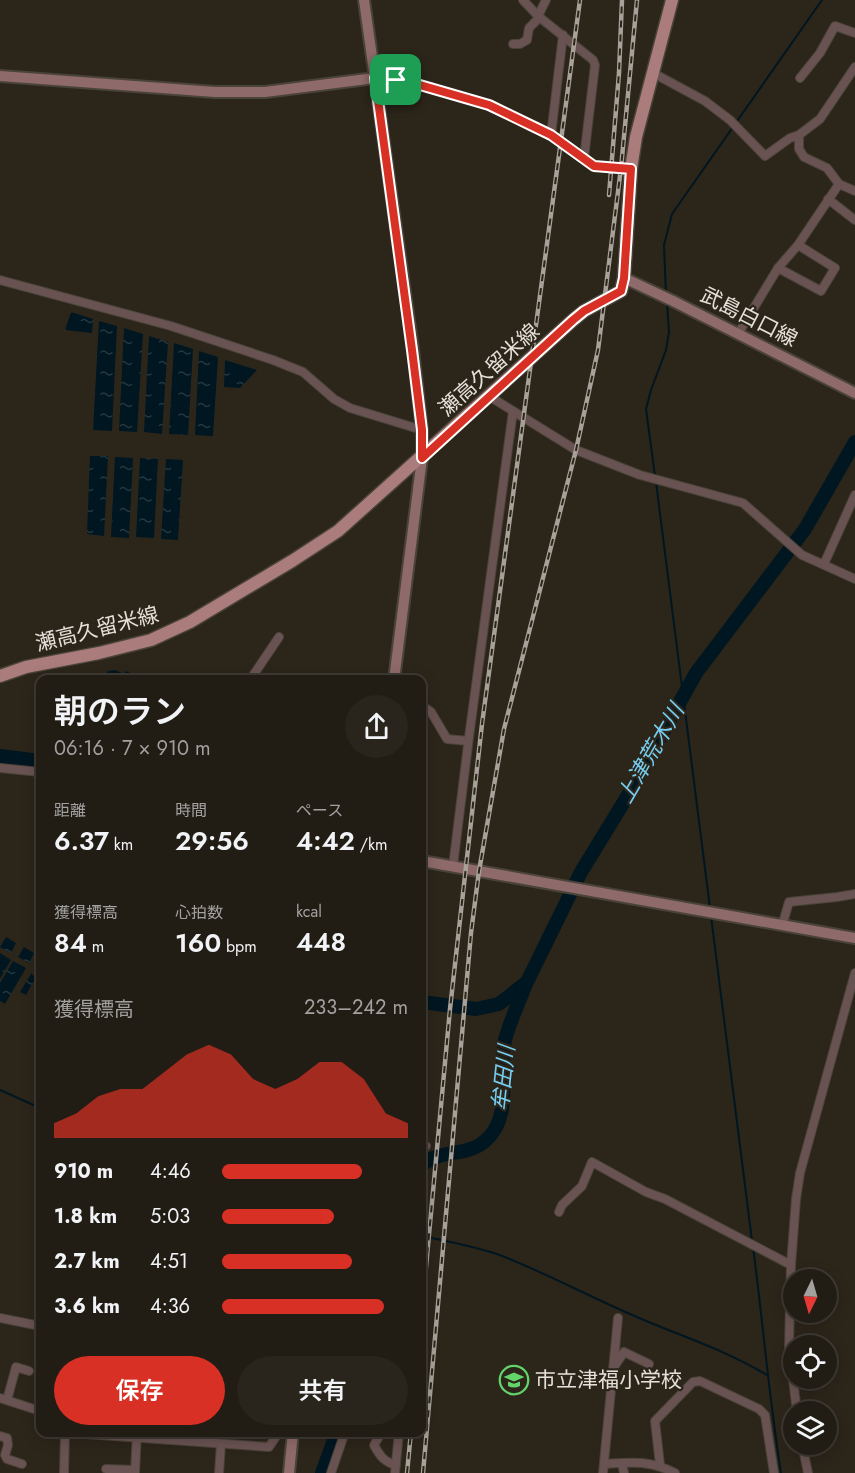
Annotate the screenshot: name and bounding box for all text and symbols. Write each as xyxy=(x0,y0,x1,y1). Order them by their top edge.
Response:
pin xyxy=(370,54,421,105)
icon: arrive xyxy=(379,63,412,96)
street label: 武島白口線 xyxy=(695,280,803,354)
street label: 瀬高久留米線 xyxy=(432,317,546,423)
street label: 瀬高久留米線 xyxy=(32,599,162,659)
text: 朝のラン xyxy=(54,688,186,735)
button: share xyxy=(345,695,408,758)
water label: 上津荒木川 xyxy=(609,696,692,809)
text: 06:16 · 7 × 910 m xyxy=(54,734,211,763)
text: 距離 xyxy=(54,799,86,822)
text: 時間 xyxy=(175,799,207,822)
text: ペース xyxy=(296,799,343,822)
text: 6.37 xyxy=(54,822,109,860)
text: 29:56 xyxy=(175,822,249,860)
text: 4:42 xyxy=(296,822,355,860)
text: km xyxy=(109,833,133,856)
text: /km xyxy=(355,833,388,856)
text: kcal xyxy=(296,900,322,923)
text: 獲得標高 xyxy=(54,901,118,924)
text: 心拍数 xyxy=(175,901,223,924)
text: 448 xyxy=(296,923,346,961)
text: 84 xyxy=(54,924,87,962)
text: 160 xyxy=(175,924,221,962)
text: m xyxy=(87,935,104,958)
text: bpm xyxy=(221,935,257,958)
text: 233–242 m xyxy=(304,993,408,1022)
text: 獲得標高 xyxy=(54,995,134,1024)
water label: 牟田川 xyxy=(484,1042,523,1112)
text: 910 m xyxy=(54,1157,113,1186)
text: 4:46 xyxy=(150,1157,191,1186)
text: 1.8 km xyxy=(54,1202,117,1231)
text: 5:03 xyxy=(150,1202,190,1231)
text: 2.7 km xyxy=(54,1247,120,1276)
text: 4:51 xyxy=(150,1247,188,1276)
north arrow xyxy=(783,1269,837,1323)
map controls xyxy=(783,1269,837,1455)
text: 3.6 km xyxy=(54,1292,120,1321)
text: 4:36 xyxy=(150,1292,190,1321)
button: locate xyxy=(783,1335,837,1389)
button: 保存 xyxy=(54,1356,225,1425)
button: 共有 xyxy=(237,1356,408,1425)
school or university icon: 市立津福小学校 xyxy=(498,1364,530,1396)
place label: 市立津福小学校 xyxy=(535,1365,682,1395)
button: layers xyxy=(783,1401,837,1455)

